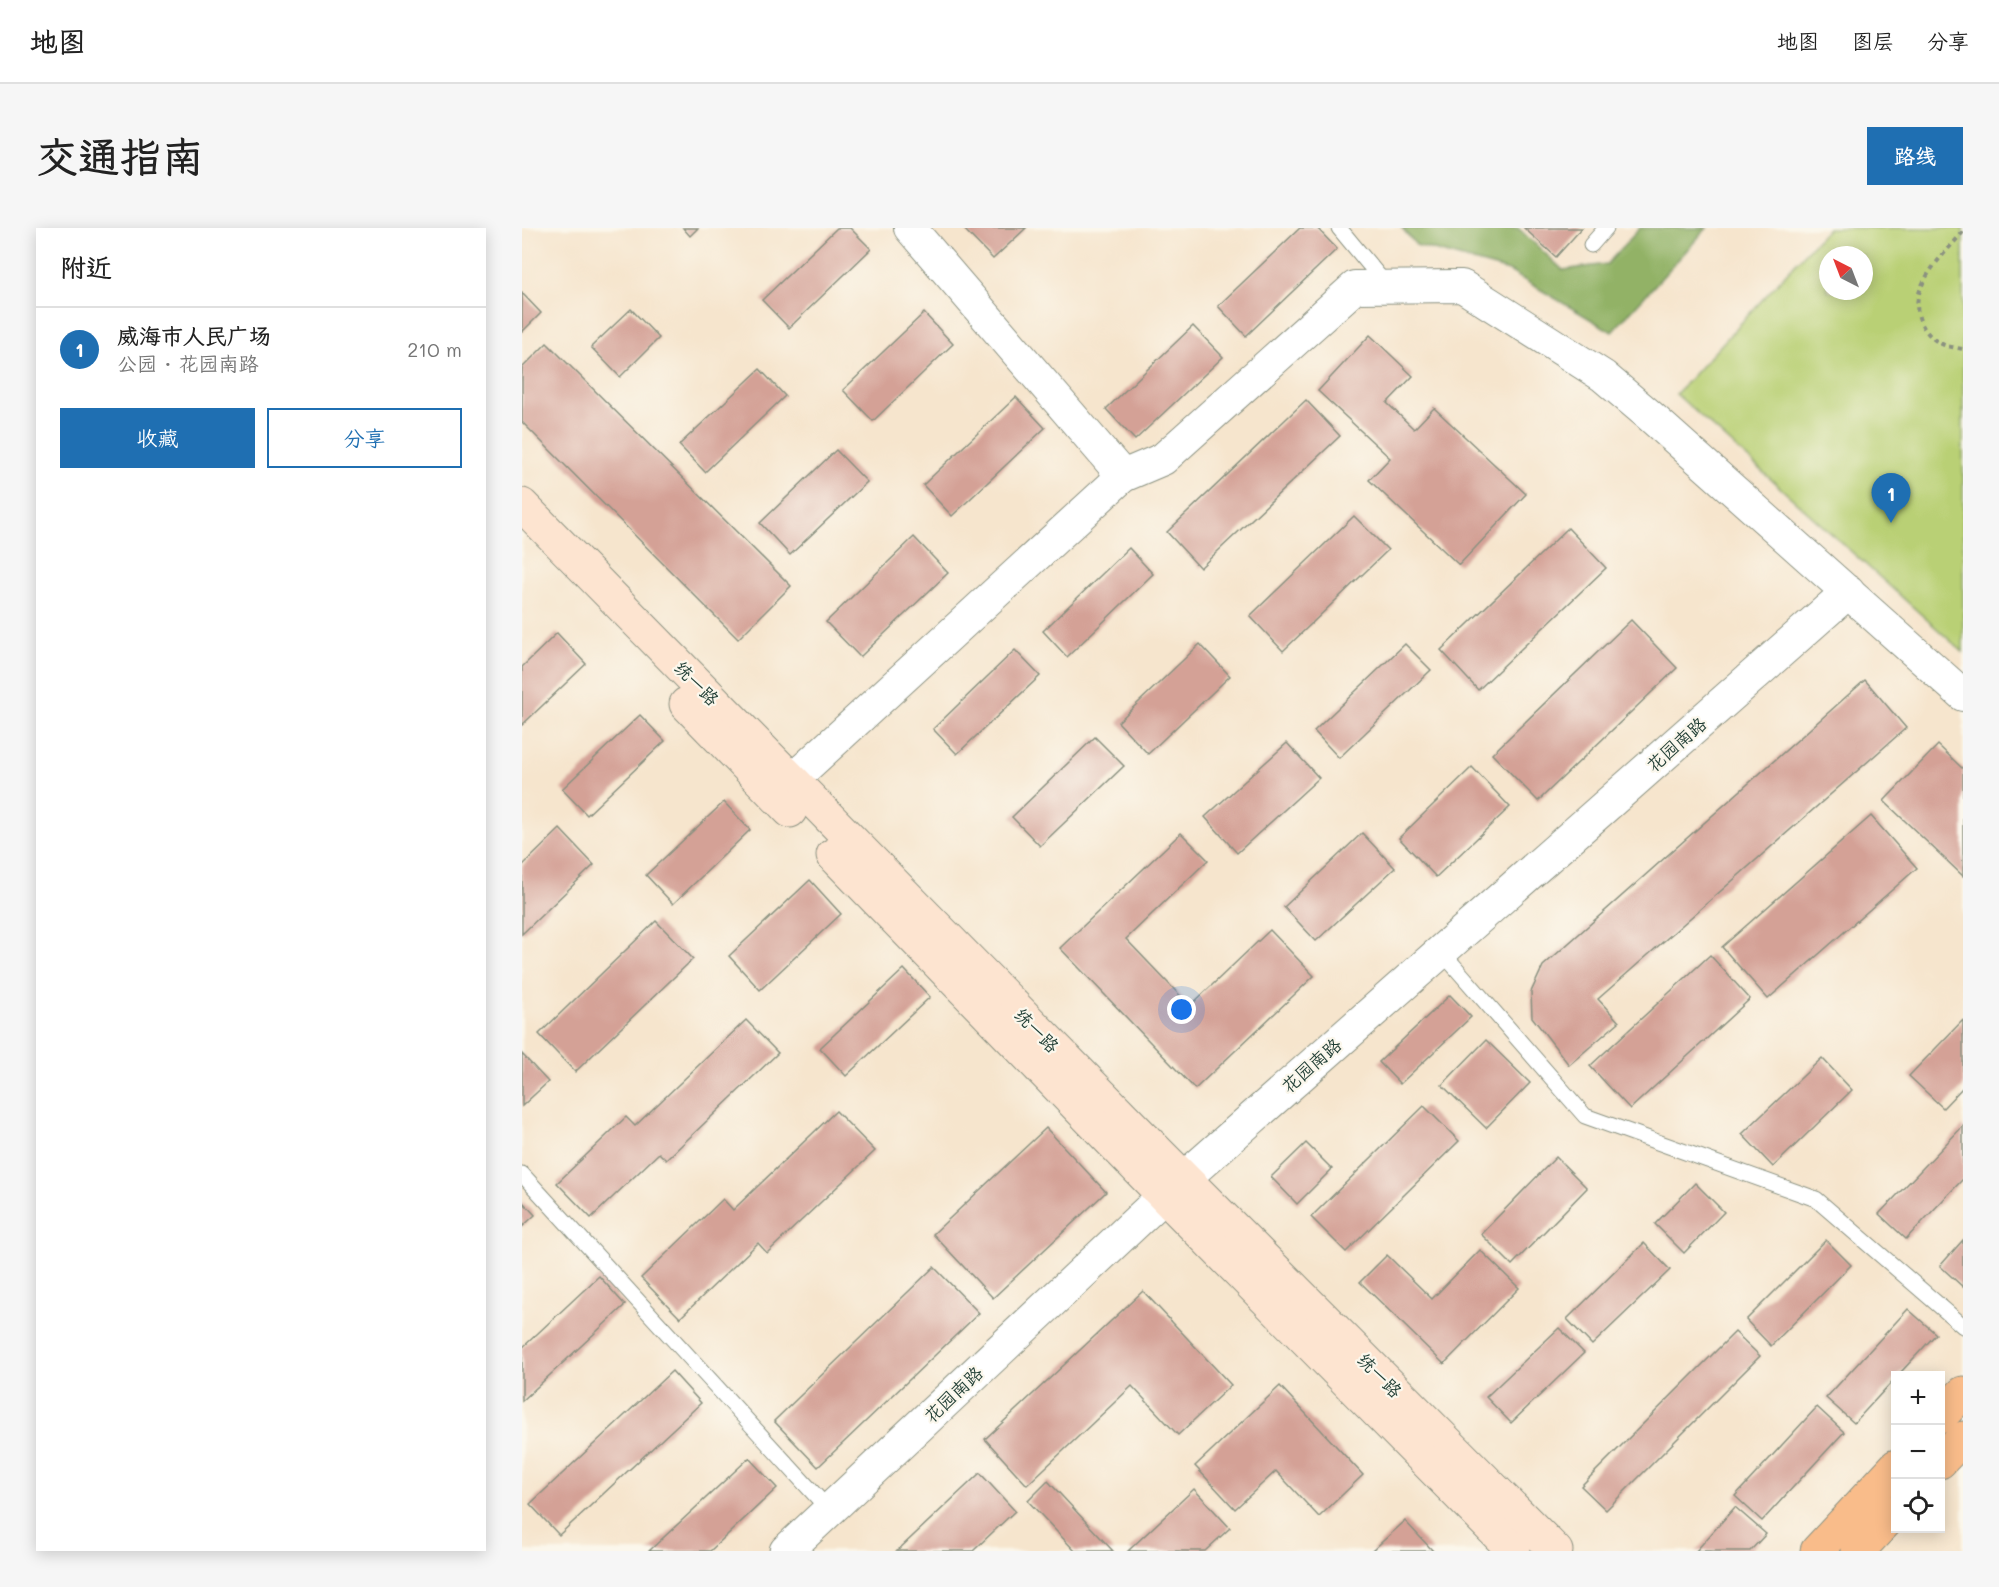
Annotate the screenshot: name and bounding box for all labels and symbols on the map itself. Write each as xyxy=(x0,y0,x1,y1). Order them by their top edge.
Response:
north arrow xyxy=(1819,246,1873,300)
pin: 1 xyxy=(1872,474,1910,523)
street label: 统一路 xyxy=(669,655,725,711)
street label: 花园南路 xyxy=(1641,711,1711,777)
your location xyxy=(1167,995,1196,1024)
street label: 统一路 xyxy=(1009,1002,1065,1058)
street label: 花园南路 xyxy=(1276,1032,1346,1098)
street label: 统一路 xyxy=(1352,1347,1408,1403)
street label: 花园南路 xyxy=(918,1361,988,1427)

